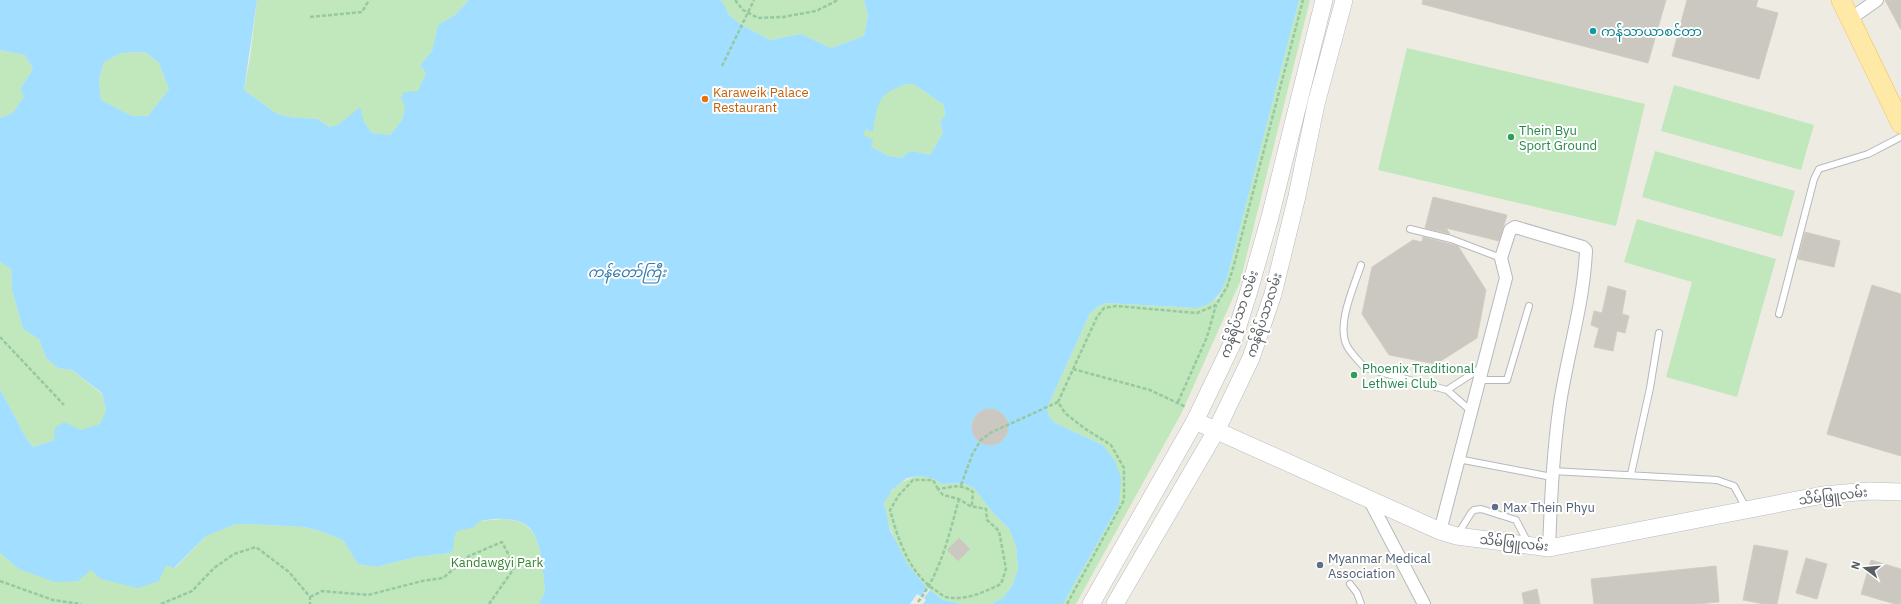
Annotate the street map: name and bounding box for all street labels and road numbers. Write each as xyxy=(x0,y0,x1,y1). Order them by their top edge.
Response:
street label: ကန်ရိပ်သာ လမ်း xyxy=(1216,268,1264,361)
street label: ကန်ရိပ်သာလမ်း xyxy=(1242,270,1288,360)
street label: သိမ်ဖြူလမ်း xyxy=(1798,483,1869,511)
street label: သိမ်ဖြူလမ်း xyxy=(1479,531,1549,557)

